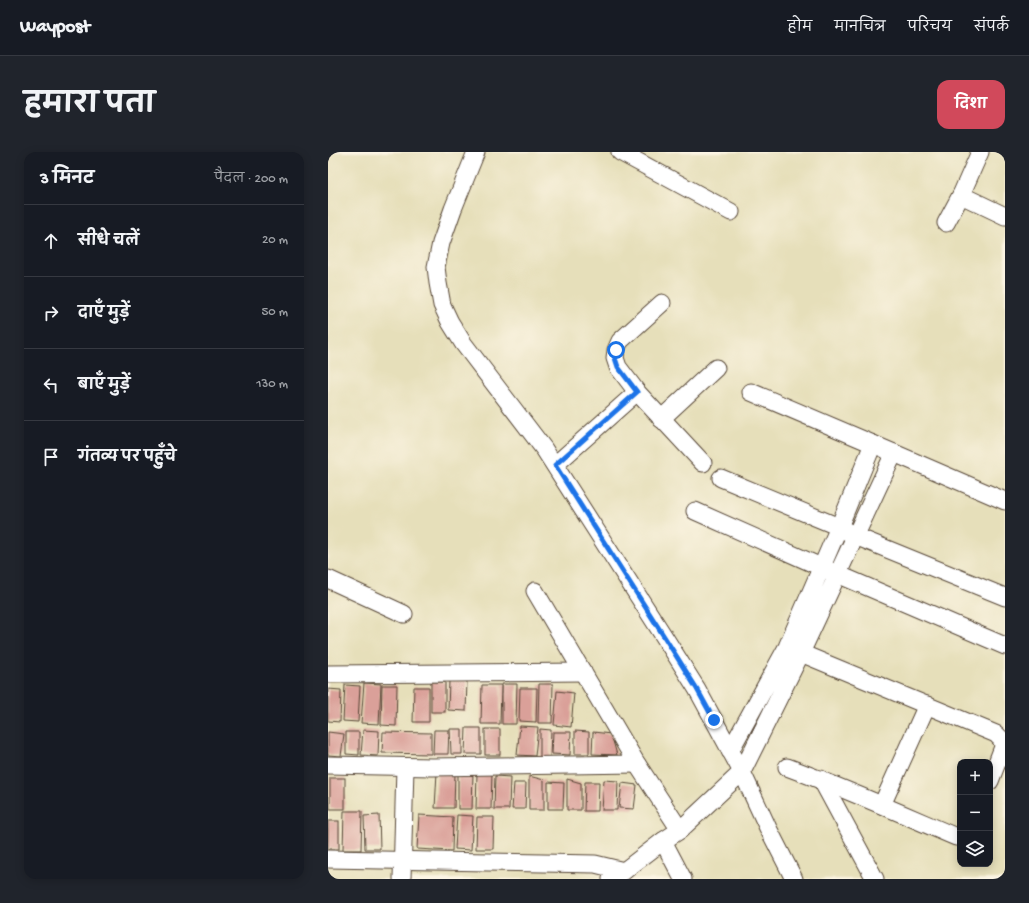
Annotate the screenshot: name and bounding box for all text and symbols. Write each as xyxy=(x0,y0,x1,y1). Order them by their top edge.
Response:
text: Waypost xyxy=(20,16,90,39)
text: होम xyxy=(788,20,812,37)
text: मानचित्र xyxy=(834,20,886,37)
text: परिचय xyxy=(908,20,952,37)
text: संपर्क xyxy=(974,20,1009,37)
button: दिशा xyxy=(937,80,1005,129)
text: हमारा पता xyxy=(24,90,155,123)
text: 3 मिनट xyxy=(40,170,94,190)
text: पैदल · 200 m xyxy=(214,172,288,187)
icon: ahead xyxy=(40,230,62,252)
text: सीधे चलें xyxy=(78,233,139,251)
text: 20 m xyxy=(262,233,288,248)
icon: right xyxy=(40,302,62,324)
text: दाएँ मुड़ें xyxy=(78,305,130,323)
text: 50 m xyxy=(261,305,288,320)
route start xyxy=(607,341,625,359)
icon: left xyxy=(40,374,62,396)
text: बाएँ मुड़ें xyxy=(78,377,130,395)
text: 130 m xyxy=(256,377,288,392)
icon: arrive xyxy=(40,446,62,468)
text: गंतव्य पर पहुँचे xyxy=(78,449,176,467)
route end xyxy=(705,711,723,729)
map controls xyxy=(957,759,993,867)
button: + xyxy=(957,759,993,795)
button: − xyxy=(957,795,993,831)
button: layers xyxy=(957,831,993,867)

